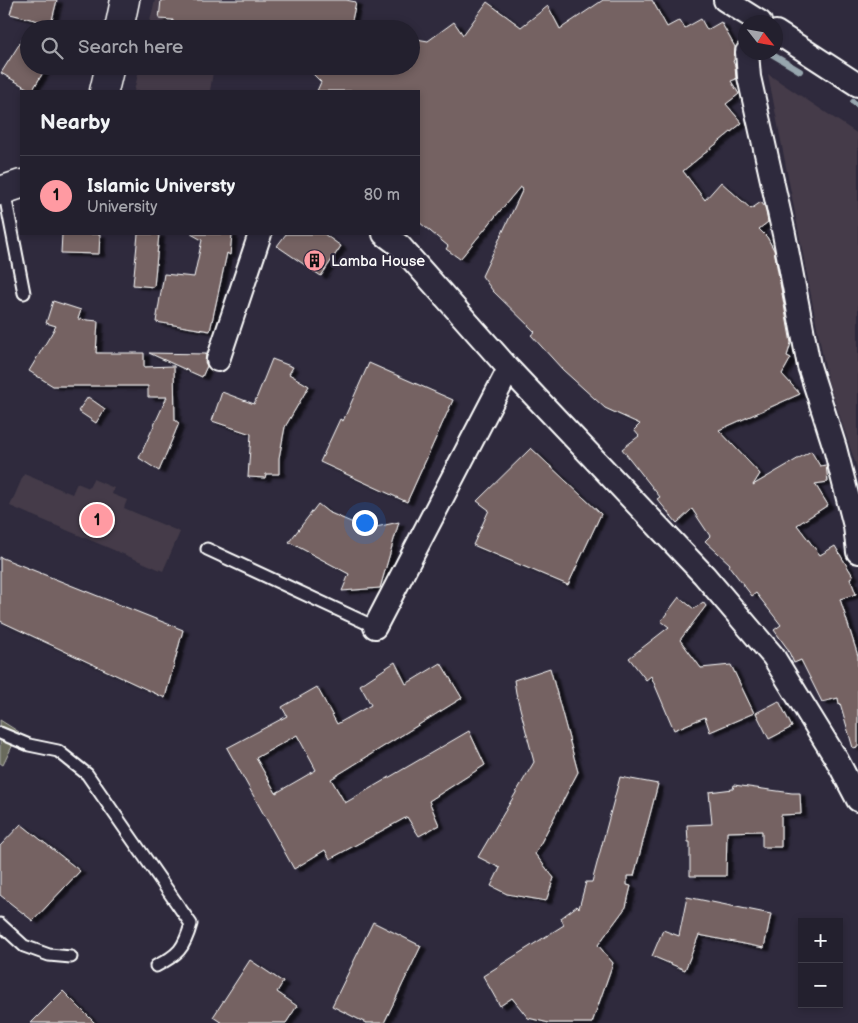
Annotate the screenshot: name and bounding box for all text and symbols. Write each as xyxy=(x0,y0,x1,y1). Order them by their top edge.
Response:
north arrow xyxy=(738,15,783,60)
search box xyxy=(20,20,420,75)
icon: search xyxy=(38,34,66,62)
text: Search here xyxy=(78,36,183,59)
text: Nearby xyxy=(40,110,110,135)
text: Islamic Universty xyxy=(87,175,235,198)
text: 1 xyxy=(53,186,59,205)
text: 80 m xyxy=(364,186,400,205)
text: University xyxy=(87,198,158,217)
building icon: Lamba House xyxy=(303,249,327,273)
place label: Lamba House xyxy=(331,252,425,271)
pin: 1 xyxy=(81,501,113,539)
your location xyxy=(352,510,378,536)
map controls xyxy=(798,918,843,1008)
button: + xyxy=(798,918,843,963)
button: − xyxy=(798,963,843,1008)

